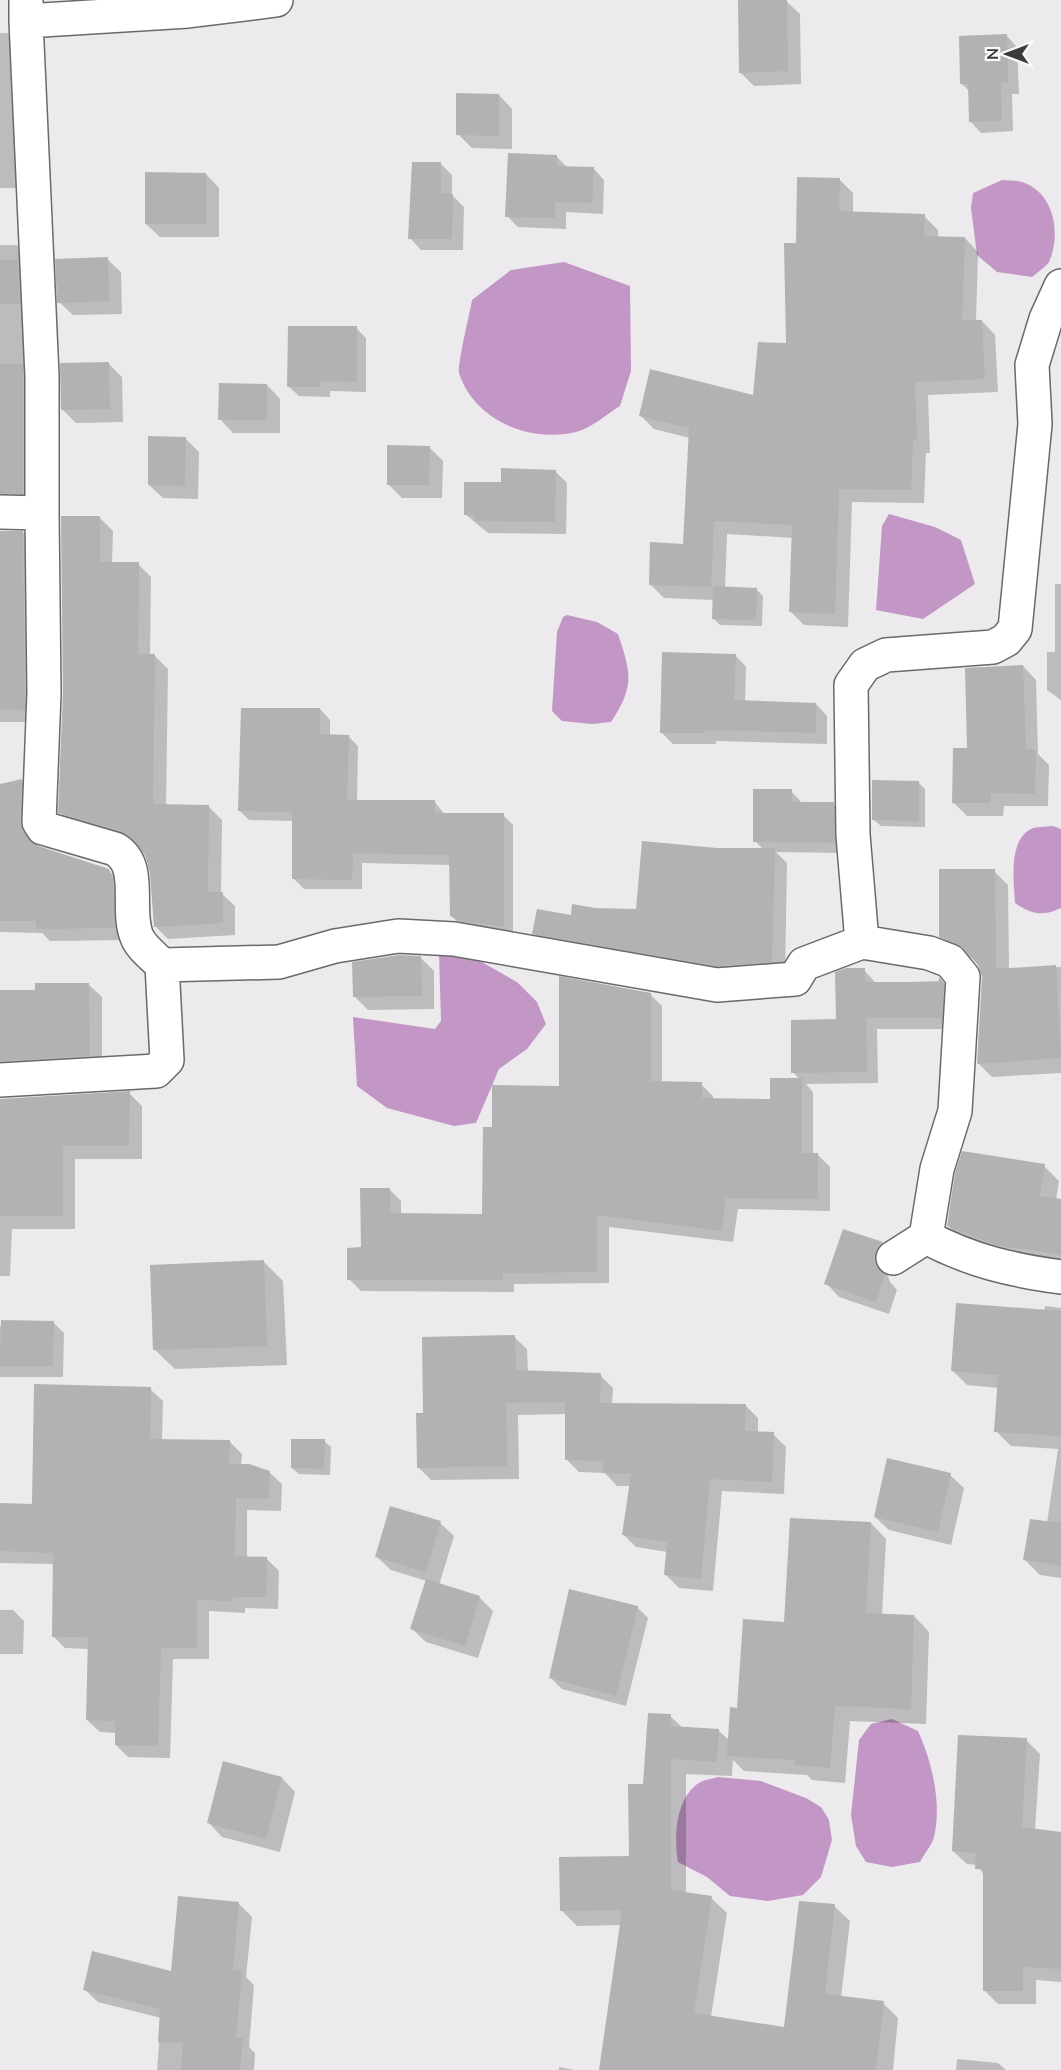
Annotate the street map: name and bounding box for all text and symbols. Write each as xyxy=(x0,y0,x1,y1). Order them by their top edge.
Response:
north arrow xyxy=(977,24,1037,84)
text: N xyxy=(982,48,1002,60)

